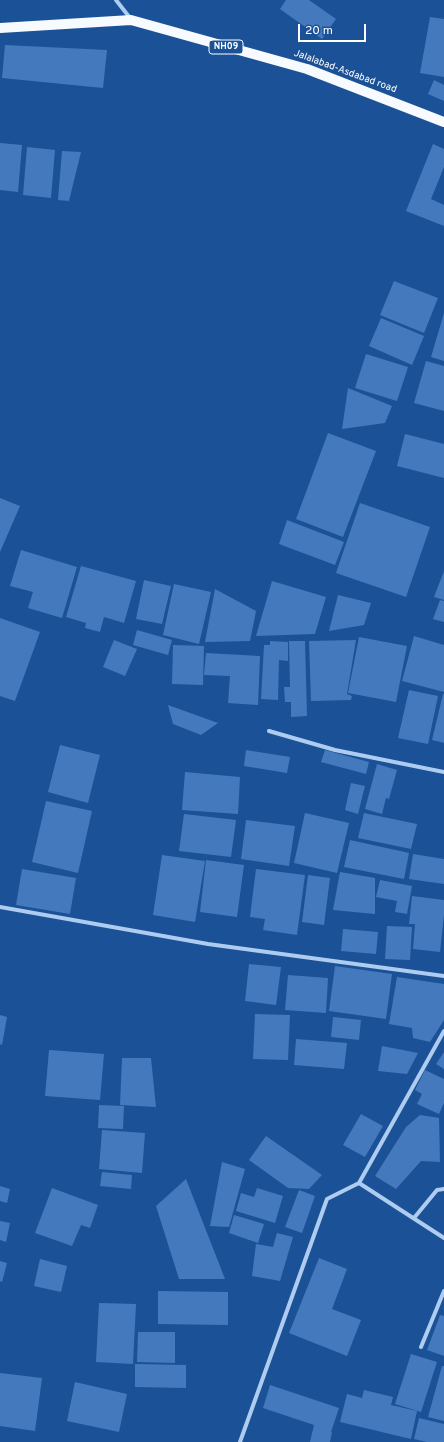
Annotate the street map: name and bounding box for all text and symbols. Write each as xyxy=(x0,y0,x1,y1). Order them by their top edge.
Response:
scale bar xyxy=(300,16,368,42)
text: 20 m xyxy=(305,23,333,39)
road number: NH09 xyxy=(209,40,243,54)
street label: Jalalabad-Asdabad road xyxy=(292,48,398,96)

